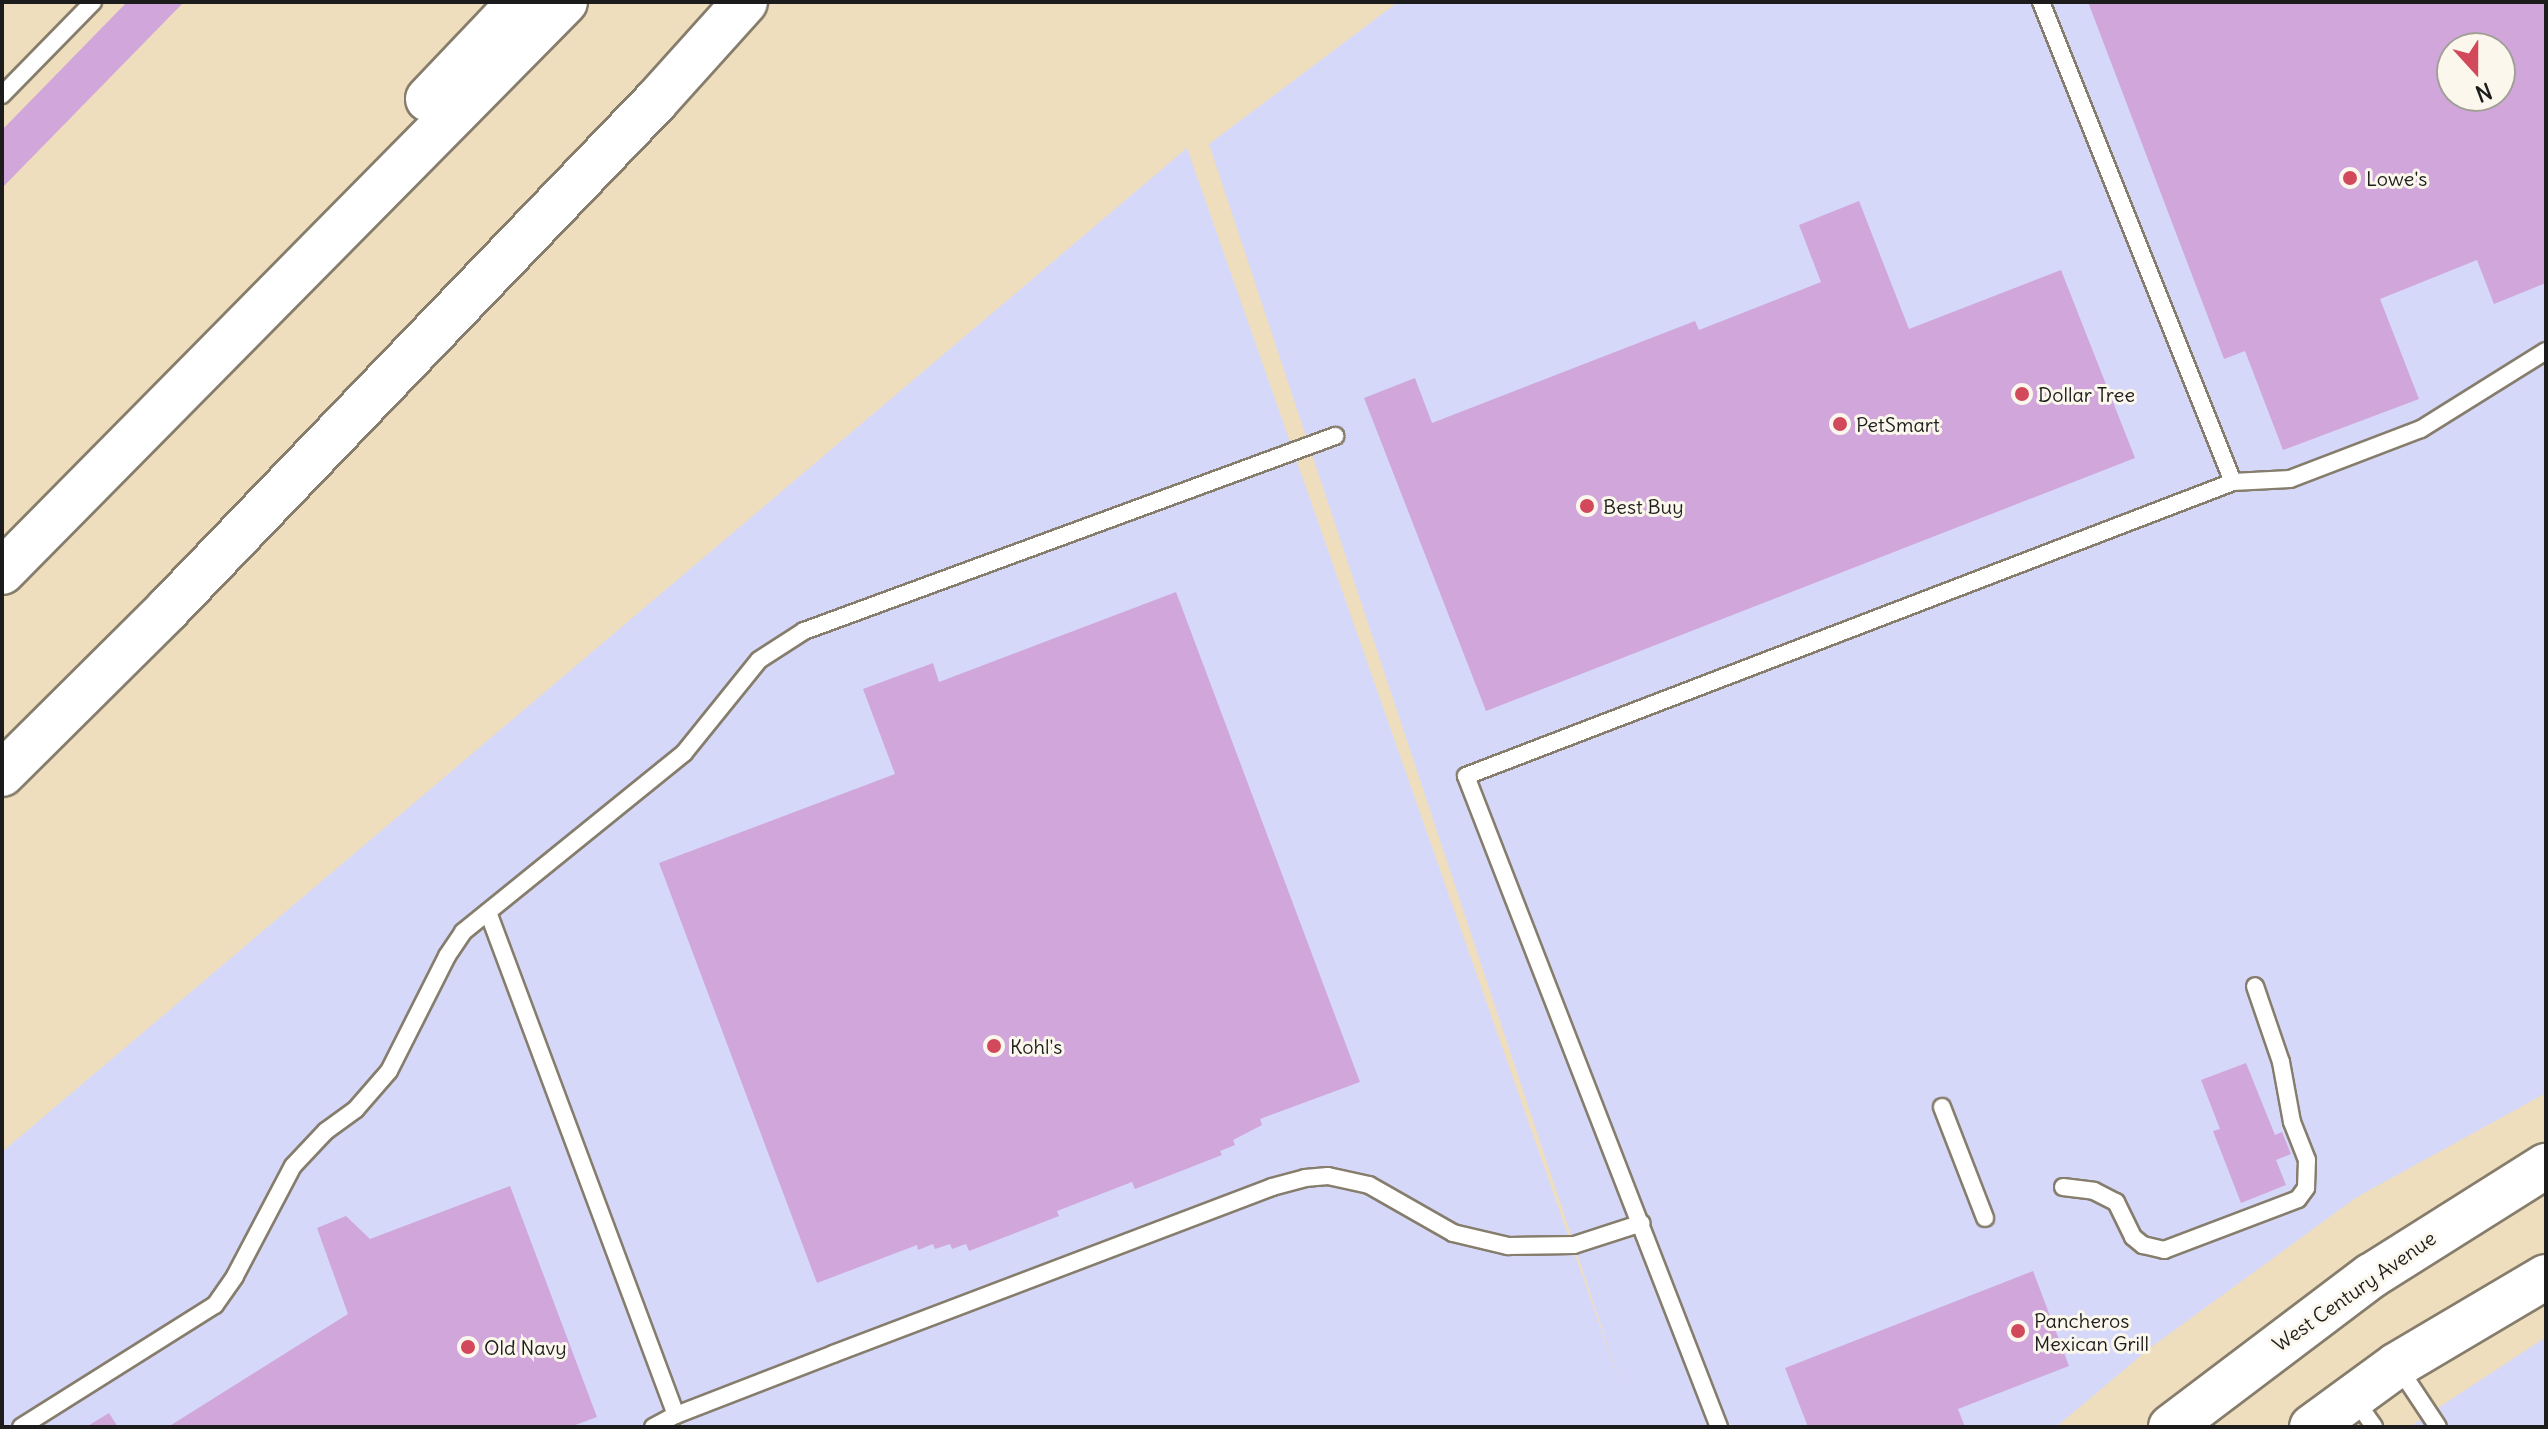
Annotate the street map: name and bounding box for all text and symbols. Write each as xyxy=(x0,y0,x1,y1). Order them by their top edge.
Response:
north arrow xyxy=(2436,32,2516,112)
text: N xyxy=(2472,77,2496,108)
place label: Lowe's xyxy=(2366,166,2427,190)
marker: Lowe's xyxy=(2341,169,2359,187)
place label: Dollar Tree xyxy=(2038,382,2135,406)
marker: Dollar Tree xyxy=(2013,385,2031,403)
place label: PetSmart xyxy=(1856,412,1940,436)
marker: PetSmart xyxy=(1831,415,1849,433)
place label: Best Buy xyxy=(1603,494,1684,518)
marker: Best Buy xyxy=(1578,497,1596,515)
place label: Kohl's xyxy=(1010,1034,1062,1058)
marker: Kohl's xyxy=(985,1037,1003,1055)
street label: West Century Avenue xyxy=(2268,1226,2440,1356)
place label: Pancheros Mexican Grill xyxy=(2034,1308,2149,1355)
marker: Pancheros Mexican Grill xyxy=(2009,1322,2027,1340)
place label: Old Navy xyxy=(484,1335,567,1359)
marker: Old Navy xyxy=(459,1338,477,1356)

